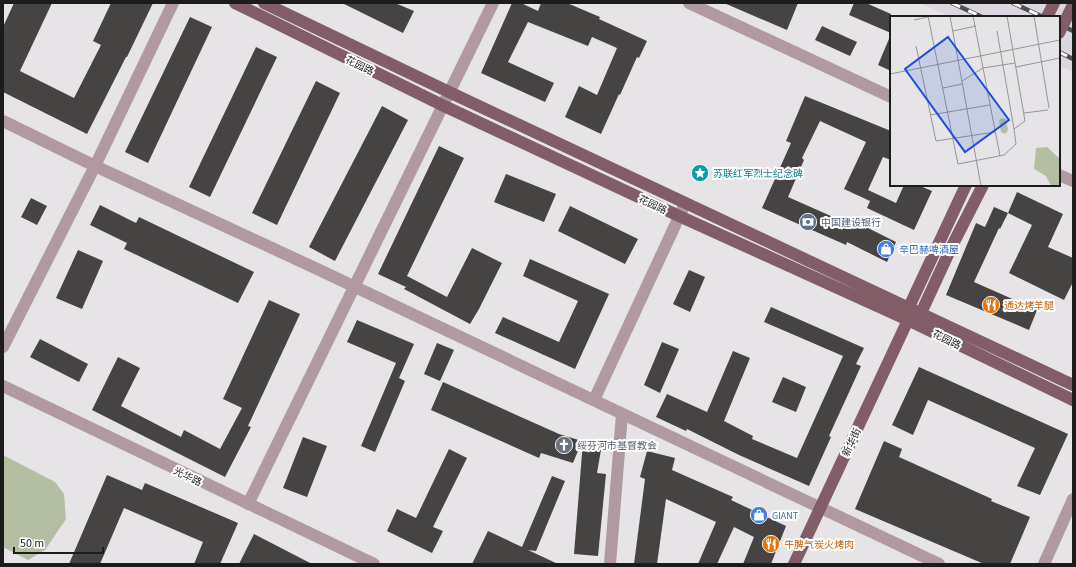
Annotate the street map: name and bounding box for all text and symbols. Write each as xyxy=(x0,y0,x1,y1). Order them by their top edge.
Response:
inset map xyxy=(890,16,1060,186)
street label: 花园路 xyxy=(343,53,376,79)
place icon: 苏联红军烈士纪念碑 xyxy=(690,163,710,183)
place label: 苏联红军烈士纪念碑 xyxy=(713,167,803,181)
street label: 花园路 xyxy=(636,192,669,218)
bank icon: 中国建设银行 xyxy=(798,212,818,232)
place label: 中国建设银行 xyxy=(821,216,881,230)
shop icon: 辛巴赫啤酒屋 xyxy=(876,239,896,259)
place label: 辛巴赫啤酒屋 xyxy=(899,243,959,257)
restaurant icon: 通达烤羊腿 xyxy=(981,295,1001,315)
place label: 通达烤羊腿 xyxy=(1004,299,1054,313)
street label: 花园路 xyxy=(930,327,963,353)
street label: 新华街 xyxy=(839,426,865,459)
church icon: 绥芬河市基督教会 xyxy=(554,435,574,455)
place label: 绥芬河市基督教会 xyxy=(577,439,657,453)
street label: 光华路 xyxy=(171,464,204,490)
shop icon: GIANT xyxy=(749,505,769,525)
place label: GIANT xyxy=(772,509,799,523)
scale bar xyxy=(14,529,103,555)
restaurant icon: 牛脾气炭火烤肉 xyxy=(761,534,781,554)
text: 50 m xyxy=(20,535,44,552)
place label: 牛脾气炭火烤肉 xyxy=(784,538,854,552)

